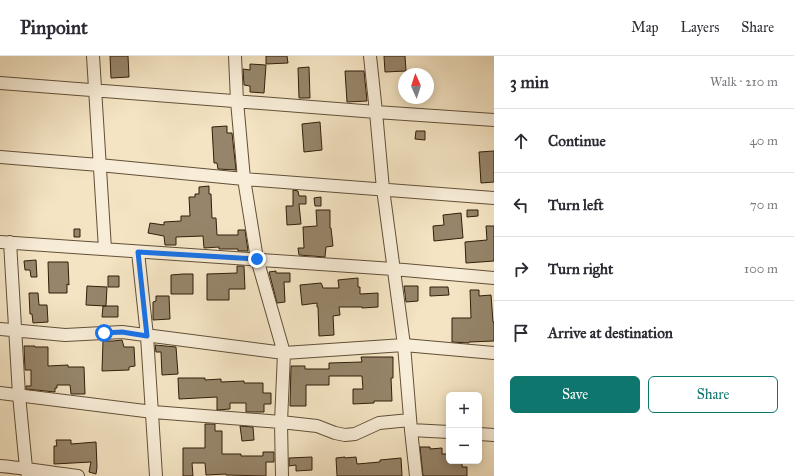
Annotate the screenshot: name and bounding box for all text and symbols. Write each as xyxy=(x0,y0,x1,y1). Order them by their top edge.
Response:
text: Pinpoint xyxy=(20,16,88,39)
text: Map xyxy=(631,19,659,36)
text: Layers xyxy=(681,19,719,36)
text: Share xyxy=(741,19,774,36)
north arrow xyxy=(398,68,434,104)
text: 3 min xyxy=(510,72,549,93)
text: Walk · 210 m xyxy=(710,74,778,90)
icon: ahead xyxy=(510,130,532,152)
text: Continue xyxy=(548,132,606,150)
text: 40 m xyxy=(749,133,778,149)
icon: left xyxy=(510,194,532,216)
text: Turn left xyxy=(548,196,604,214)
text: 70 m xyxy=(750,197,778,213)
route end xyxy=(248,250,266,268)
icon: right xyxy=(510,258,532,280)
text: Turn right xyxy=(548,260,613,278)
text: 100 m xyxy=(744,261,778,277)
icon: arrive xyxy=(510,322,532,344)
route start xyxy=(95,324,113,342)
text: Arrive at destination xyxy=(548,324,673,342)
button: Save xyxy=(510,376,640,413)
button: Share xyxy=(648,376,778,413)
map controls xyxy=(446,392,482,464)
button: + xyxy=(446,392,482,428)
button: − xyxy=(446,428,482,464)

